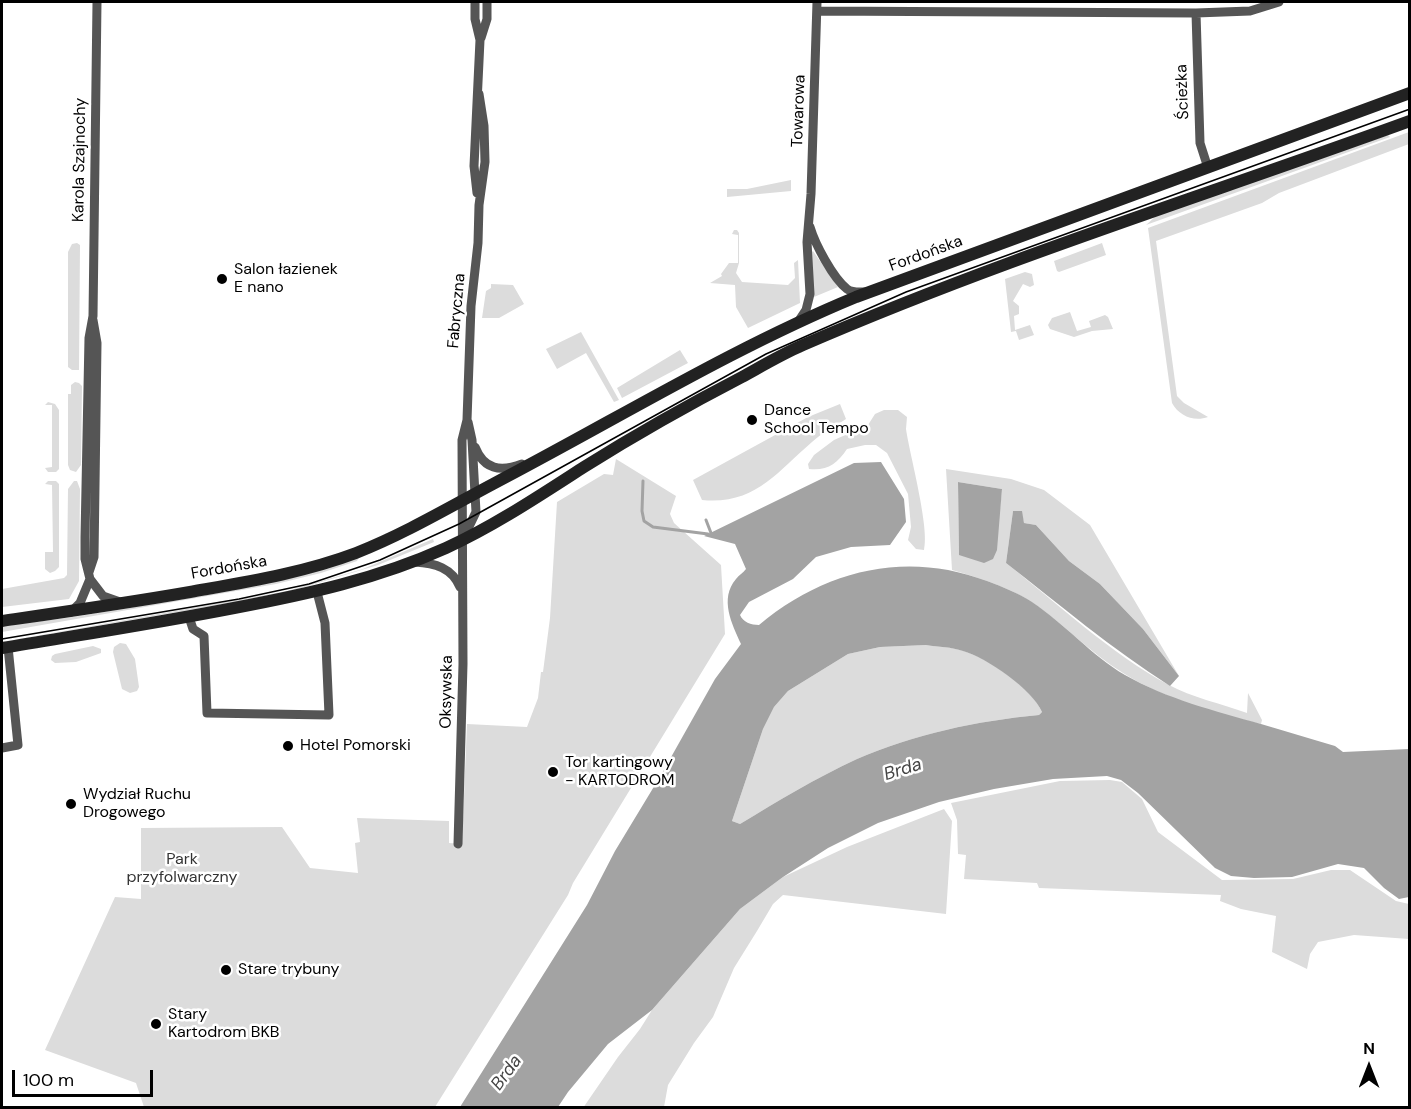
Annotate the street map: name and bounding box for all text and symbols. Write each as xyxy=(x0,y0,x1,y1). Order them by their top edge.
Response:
street label: Ścieżka xyxy=(1172,64,1194,120)
street label: Towarowa xyxy=(788,74,810,148)
street label: Karola Szajnochy xyxy=(69,98,91,222)
street label: Fordońska xyxy=(887,232,965,276)
place label: Salon łazienek E nano xyxy=(234,260,338,298)
marker: Salon łazienek E nano xyxy=(215,272,229,286)
street label: Fabryczna xyxy=(444,273,470,349)
place label: Dance School Tempo xyxy=(764,401,869,439)
marker: Dance School Tempo xyxy=(745,413,759,427)
street label: Fordońska xyxy=(190,552,268,584)
street label: Oksywska xyxy=(437,655,457,729)
place label: Hotel Pomorski xyxy=(300,736,411,756)
marker: Hotel Pomorski xyxy=(281,739,295,753)
place label: Tor kartingowy - KARTODROM xyxy=(565,753,675,791)
water label: Brda xyxy=(881,754,925,786)
marker: Tor kartingowy - KARTODROM xyxy=(546,765,560,779)
place label: Wydział Ruchu Drogowego xyxy=(83,785,191,823)
marker: Wydział Ruchu Drogowego xyxy=(64,797,78,811)
park label: Park przyfolwarczny xyxy=(127,850,237,888)
place label: Stare trybuny xyxy=(238,960,339,980)
marker: Stare trybuny xyxy=(219,963,233,977)
place label: Stary Kartodrom BKB xyxy=(168,1005,279,1043)
marker: Stary Kartodrom BKB xyxy=(149,1017,163,1031)
north arrow xyxy=(1339,1037,1399,1097)
text: N xyxy=(1363,1038,1375,1059)
water label: Brda xyxy=(487,1051,527,1095)
scale bar xyxy=(15,1058,156,1096)
text: 100 m xyxy=(23,1068,74,1092)

